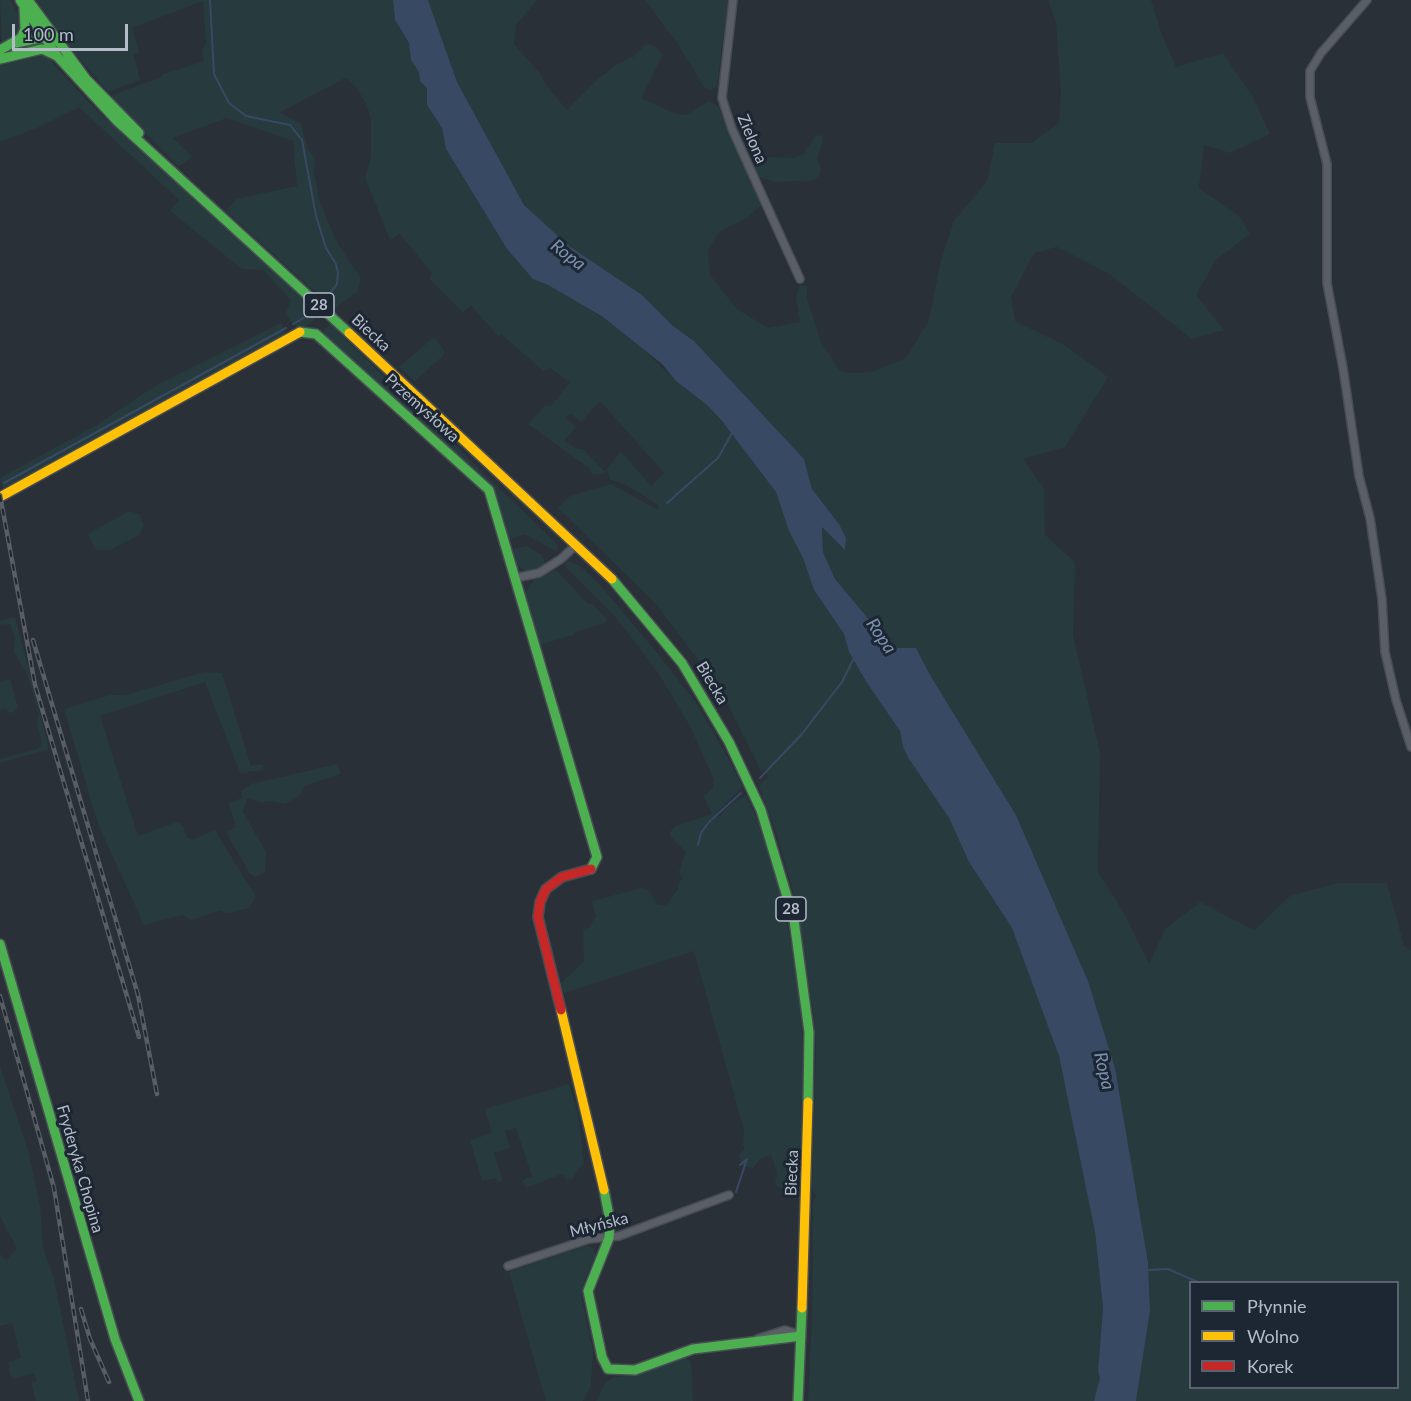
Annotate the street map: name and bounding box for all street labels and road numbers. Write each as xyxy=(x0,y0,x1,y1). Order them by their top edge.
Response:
street label: Zielona xyxy=(733,111,771,167)
road number: 28 xyxy=(304,293,334,317)
street label: Biecka xyxy=(348,310,394,356)
street label: Przemysłowa xyxy=(381,370,463,446)
street label: Biecka xyxy=(692,658,732,708)
road number: 28 xyxy=(776,897,806,921)
street label: Fryderyka Chopina xyxy=(53,1103,107,1235)
street label: Biecka xyxy=(782,1150,802,1196)
street label: Młyńska xyxy=(568,1208,630,1242)

